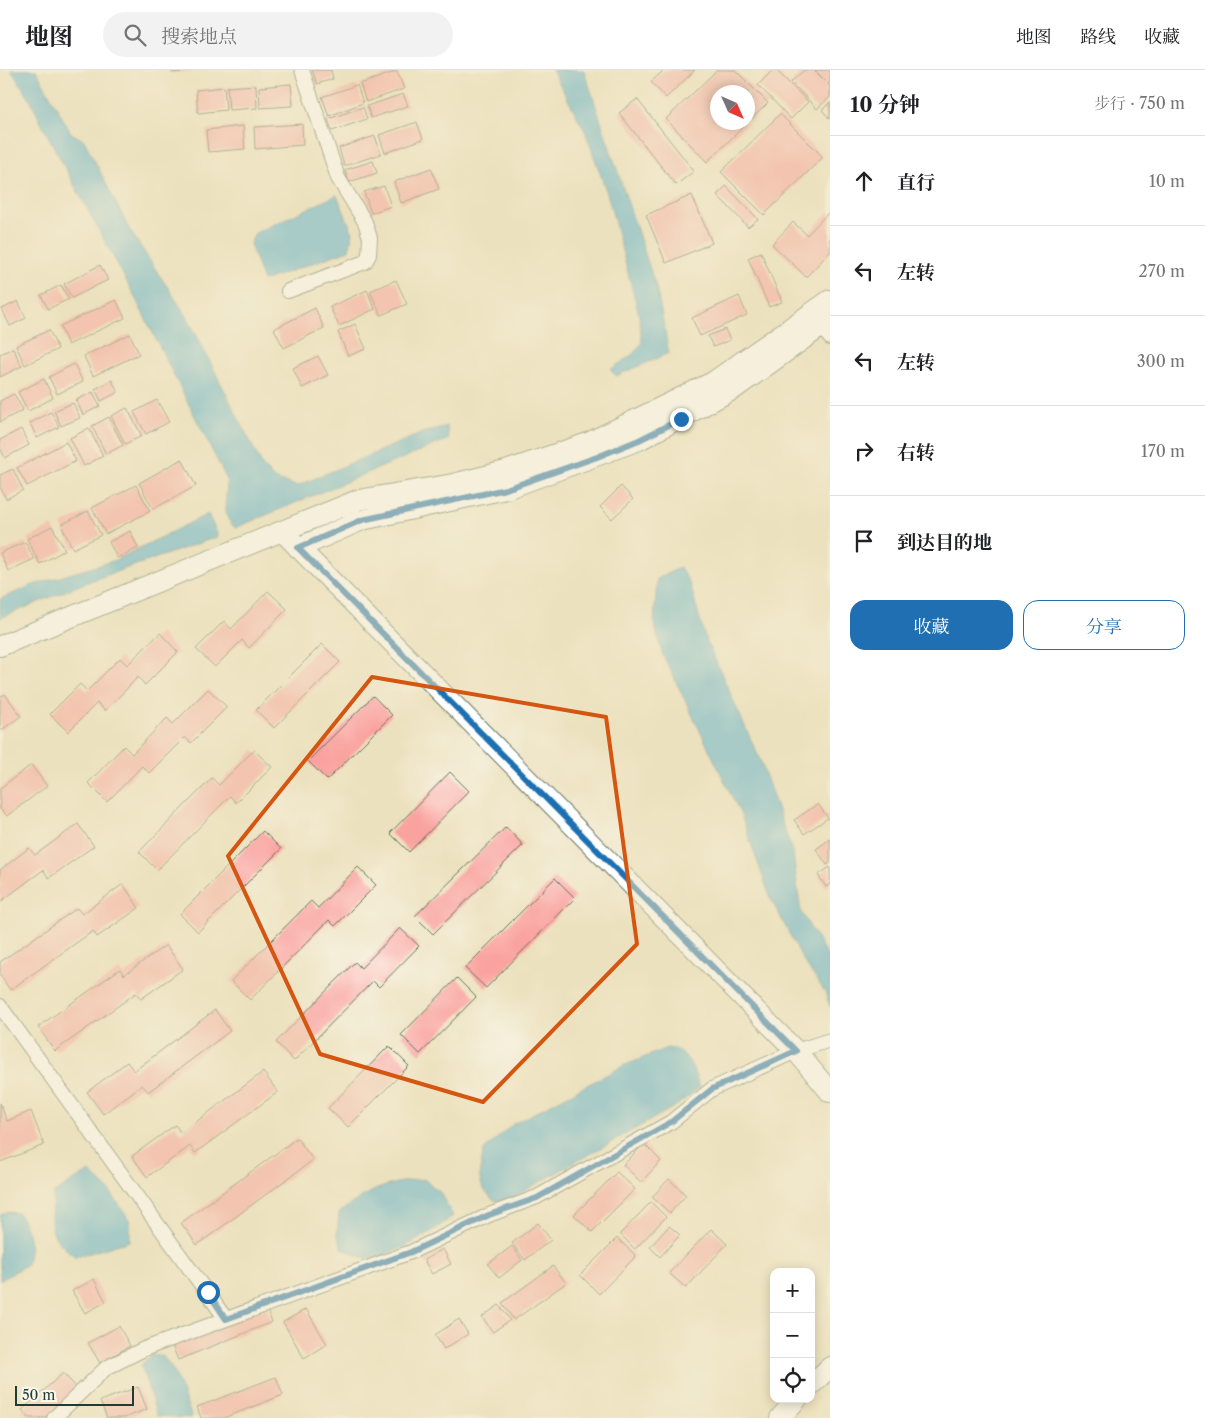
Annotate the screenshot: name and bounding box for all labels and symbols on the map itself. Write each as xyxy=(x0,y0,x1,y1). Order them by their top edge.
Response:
north arrow xyxy=(710,85,755,130)
route end xyxy=(670,408,693,431)
route start xyxy=(197,1281,220,1304)
scale bar xyxy=(15,1383,134,1406)

